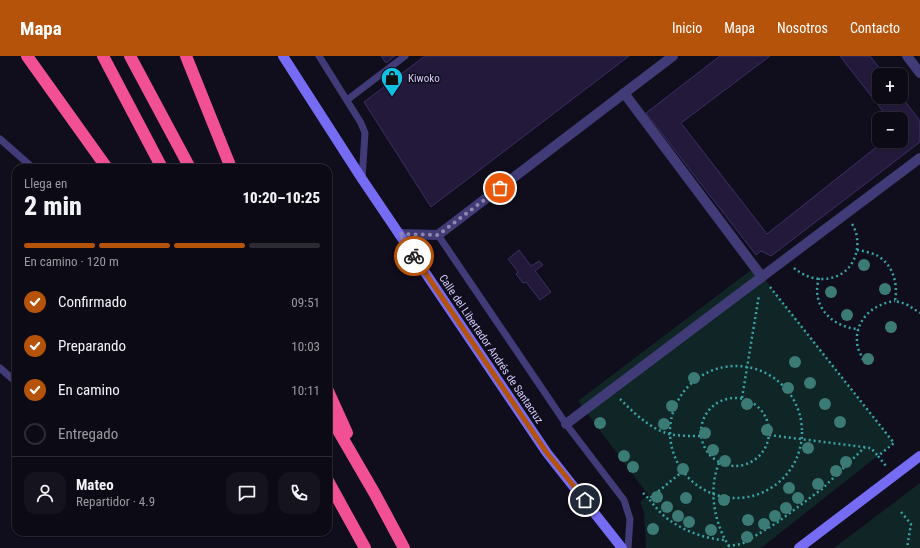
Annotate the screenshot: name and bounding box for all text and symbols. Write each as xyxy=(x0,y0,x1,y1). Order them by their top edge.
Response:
text: Mapa xyxy=(20,17,62,40)
text: Inicio xyxy=(672,20,702,36)
text: Mapa xyxy=(724,20,755,36)
text: Nosotros xyxy=(777,20,828,36)
text: Contacto xyxy=(850,20,900,36)
shop icon: Kiwoko xyxy=(379,65,405,98)
map controls xyxy=(872,68,908,148)
button: + xyxy=(872,68,908,104)
place label: Kiwoko xyxy=(408,72,440,85)
button: − xyxy=(872,112,908,148)
pin xyxy=(483,171,517,205)
text: Llega en xyxy=(24,176,67,191)
icon: bag xyxy=(489,177,511,199)
text: 10:20–10:25 xyxy=(242,189,320,207)
text: 2 min xyxy=(24,191,82,221)
courier xyxy=(394,236,434,276)
icon: bike xyxy=(403,245,425,267)
text: En camino · 120 m xyxy=(24,254,119,269)
street label: Calle del Libertador Andrés de Santacruz xyxy=(436,272,546,426)
icon: check xyxy=(24,291,46,313)
text: Confirmado xyxy=(58,293,127,311)
text: 09:51 xyxy=(291,295,320,310)
icon: check xyxy=(24,335,46,357)
text: Preparando xyxy=(58,337,126,355)
text: 10:03 xyxy=(291,339,320,354)
icon: check xyxy=(24,379,46,401)
text: En camino xyxy=(58,381,120,399)
text: 10:11 xyxy=(291,383,320,398)
text: Entregado xyxy=(58,425,118,443)
button: person xyxy=(24,472,66,514)
button: chat xyxy=(226,472,268,514)
button: phone xyxy=(278,472,320,514)
text: Mateo xyxy=(76,476,114,494)
pin xyxy=(568,483,602,517)
icon: home xyxy=(574,489,596,511)
text: Repartidor · 4.9 xyxy=(76,494,155,509)

